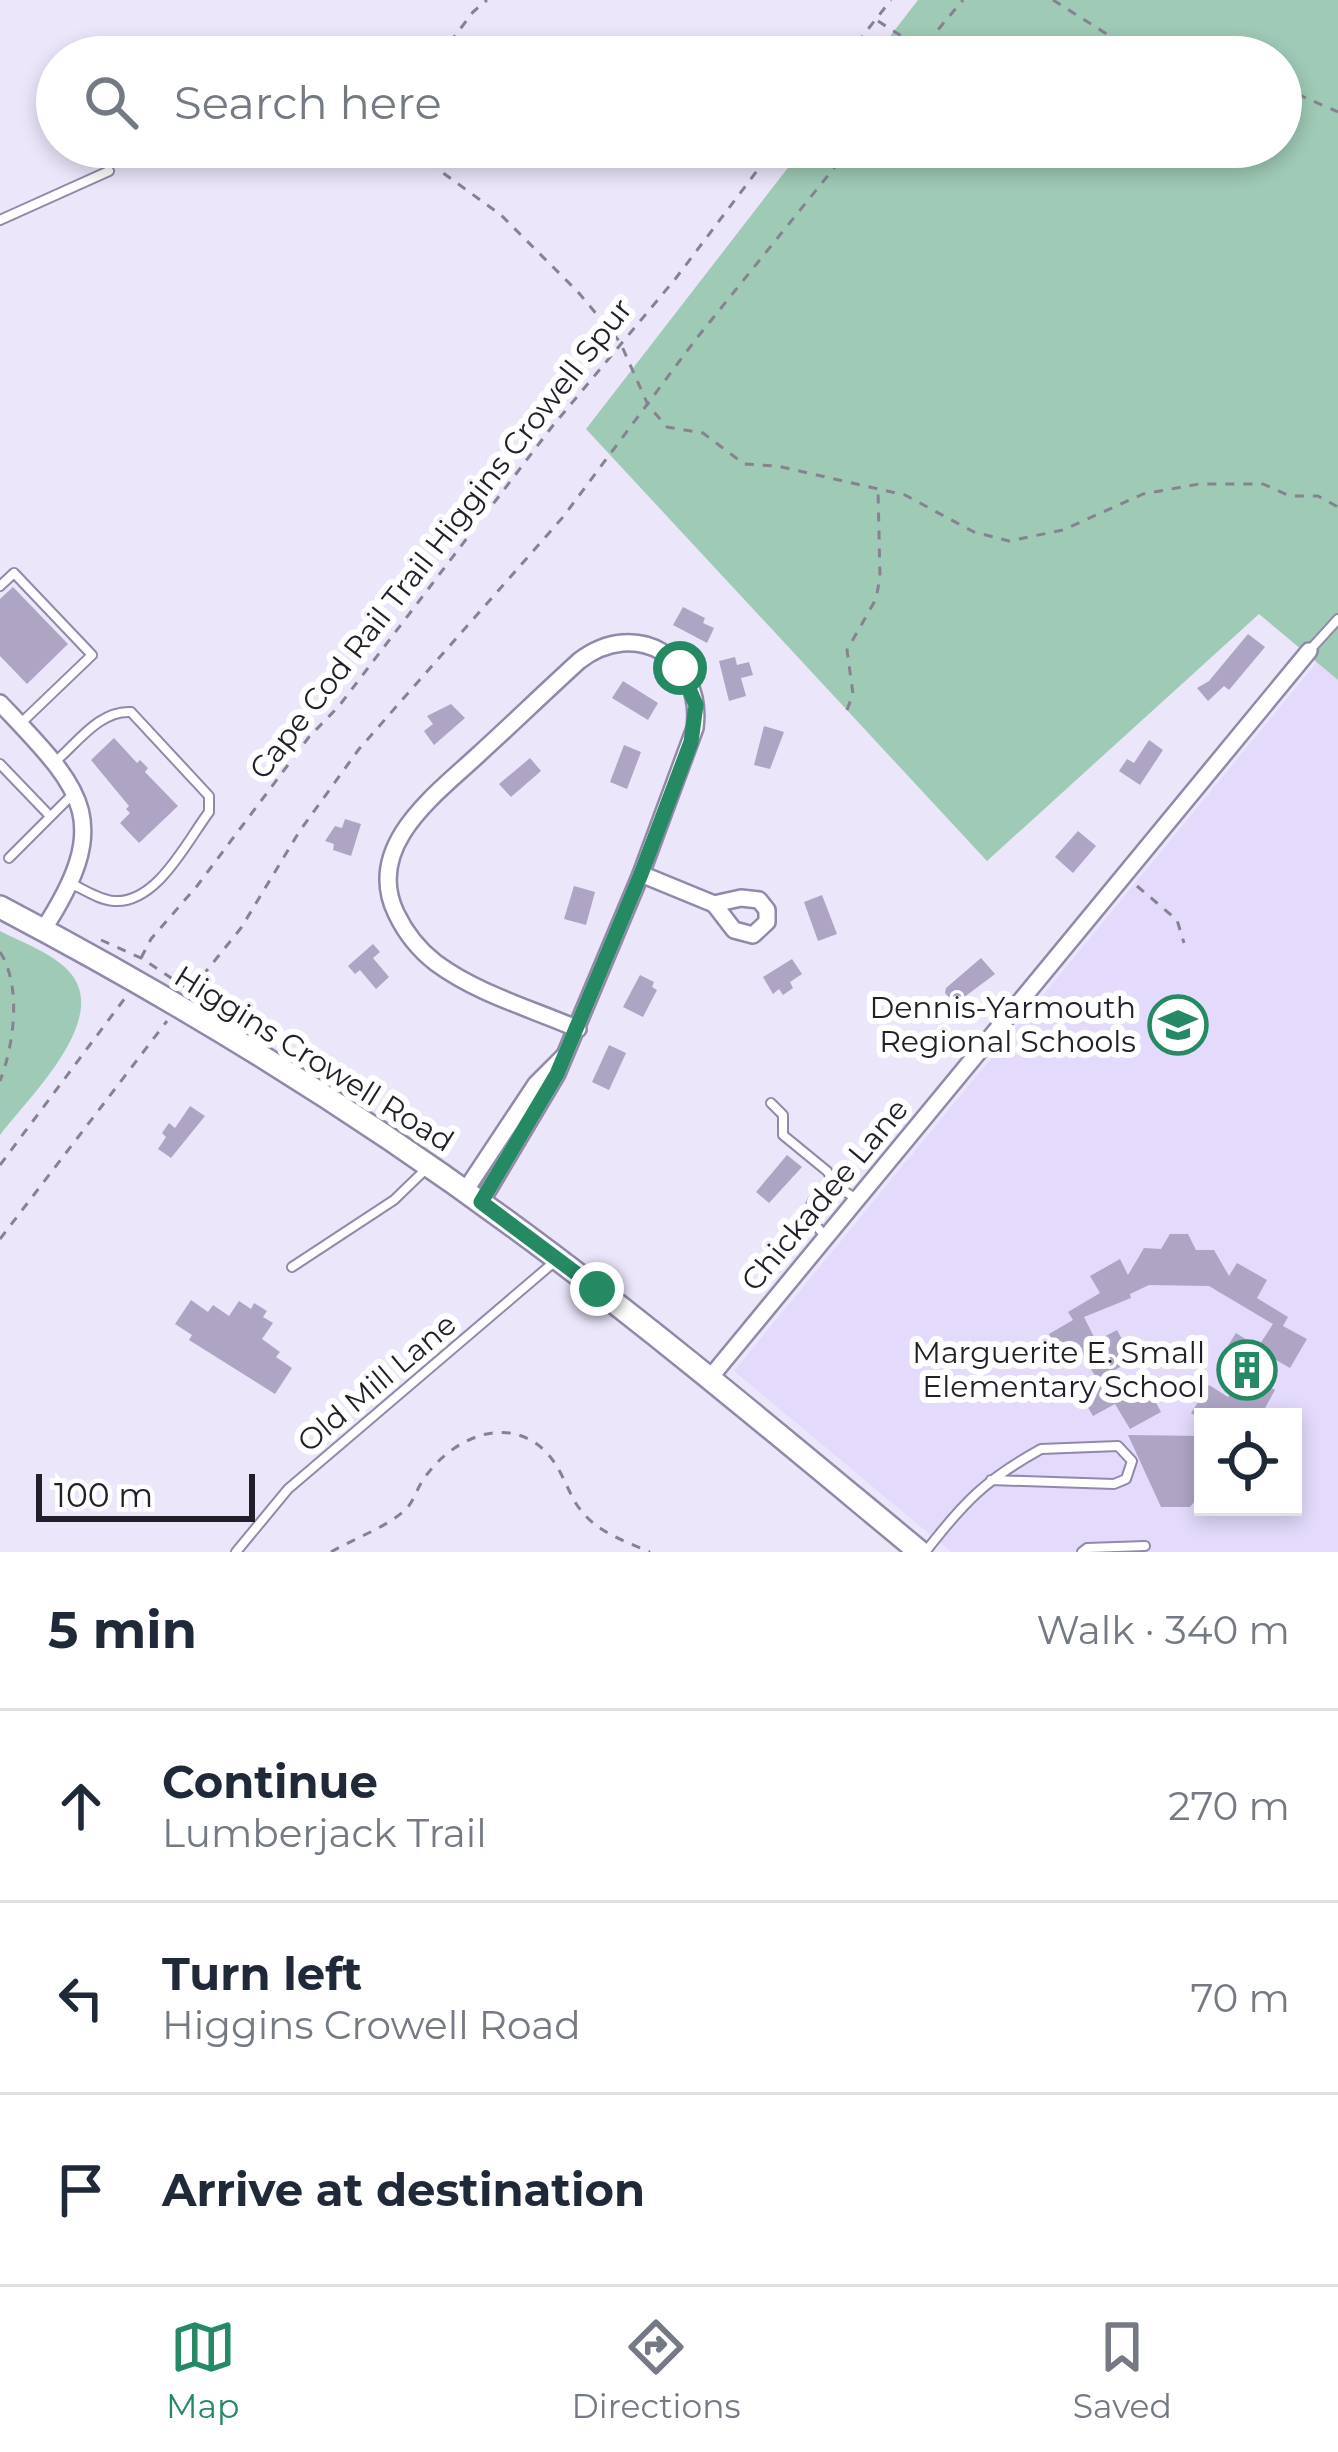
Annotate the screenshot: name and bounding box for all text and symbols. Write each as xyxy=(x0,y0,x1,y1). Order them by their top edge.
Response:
search box xyxy=(36,36,1302,168)
icon: search xyxy=(78,69,144,135)
text: Search here xyxy=(174,75,442,130)
street label: Cape Cod Rail Trail Higgins Crowell Spur xyxy=(241,291,640,786)
route start xyxy=(653,641,707,695)
street label: Higgins Crowell Road xyxy=(168,958,461,1160)
place label: Dennis-Yarmouth Regional Schools xyxy=(869,989,1136,1060)
school or university icon: Dennis-Yarmouth Regional Schools xyxy=(1147,994,1209,1056)
street label: Chickadee Lane xyxy=(733,1091,916,1298)
route end xyxy=(570,1262,624,1316)
street label: Old Mill Lane xyxy=(290,1305,464,1460)
place label: Marguerite E. Small Elementary School xyxy=(912,1334,1205,1405)
building icon: Marguerite E. Small Elementary School xyxy=(1216,1339,1278,1401)
map controls xyxy=(1194,1408,1302,1516)
button: locate xyxy=(1194,1408,1302,1516)
scale bar xyxy=(36,1468,255,1521)
text: 100 m xyxy=(54,1475,153,1515)
text: 5 min xyxy=(48,1599,197,1661)
text: Walk · 340 m xyxy=(1037,1606,1290,1654)
text: Continue xyxy=(162,1754,378,1809)
icon: ahead xyxy=(48,1773,114,1839)
text: 270 m xyxy=(1168,1782,1290,1830)
text: Lumberjack Trail xyxy=(162,1809,487,1857)
text: Turn left xyxy=(162,1946,362,2001)
icon: left xyxy=(48,1965,114,2031)
text: 70 m xyxy=(1190,1974,1290,2022)
text: Higgins Crowell Road xyxy=(162,2001,581,2049)
icon: arrive xyxy=(48,2157,114,2223)
text: Arrive at destination xyxy=(162,2162,645,2217)
tab: Map xyxy=(166,2314,239,2426)
tab: Directions xyxy=(572,2314,741,2426)
tab: Saved xyxy=(1073,2314,1172,2426)

